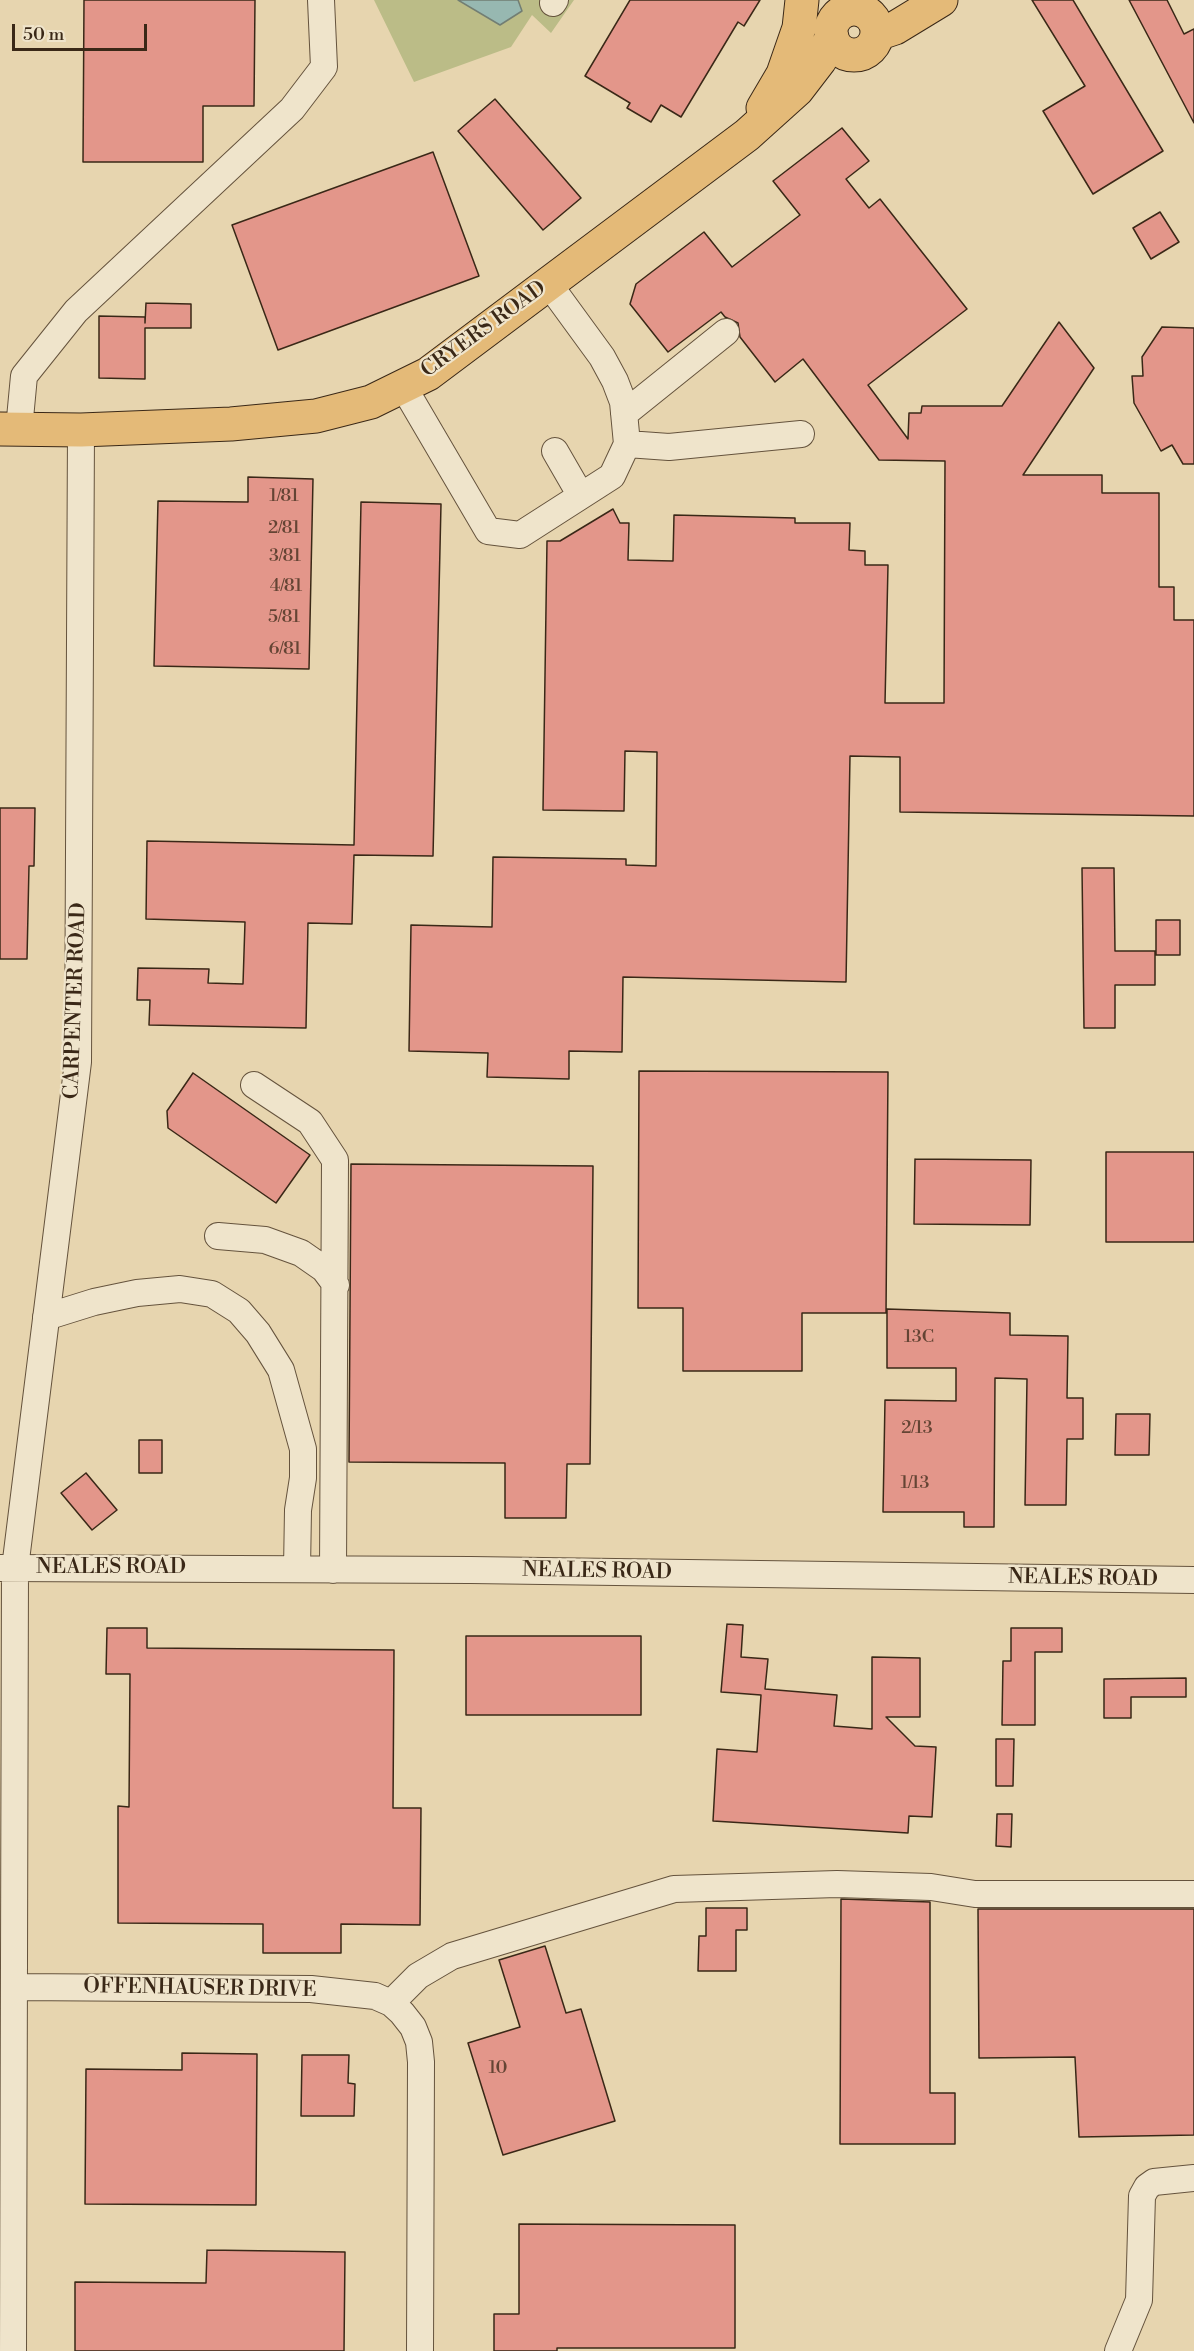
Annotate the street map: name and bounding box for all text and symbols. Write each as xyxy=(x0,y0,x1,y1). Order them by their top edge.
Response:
scale bar xyxy=(15,12,150,50)
text: 50 m xyxy=(23,23,64,46)
street label: CRYERS ROAD xyxy=(417,276,551,384)
house number: 1/81 xyxy=(269,486,299,508)
house number: 2/81 xyxy=(268,518,300,540)
house number: 3/81 xyxy=(269,546,301,568)
house number: 4/81 xyxy=(270,576,302,598)
house number: 5/81 xyxy=(268,607,300,629)
house number: 6/81 xyxy=(269,639,301,661)
street label: CARPENTER ROAD xyxy=(60,902,92,1100)
house number: 13C xyxy=(904,1327,934,1349)
house number: 2/13 xyxy=(901,1418,933,1440)
house number: 1/13 xyxy=(901,1473,929,1495)
street label: NEALES ROAD xyxy=(36,1555,186,1581)
street label: NEALES ROAD xyxy=(522,1558,672,1586)
street label: NEALES ROAD xyxy=(1008,1565,1158,1593)
street label: OFFENHAUSER DRIVE xyxy=(83,1974,317,2004)
house number: 10 xyxy=(488,2058,508,2080)

